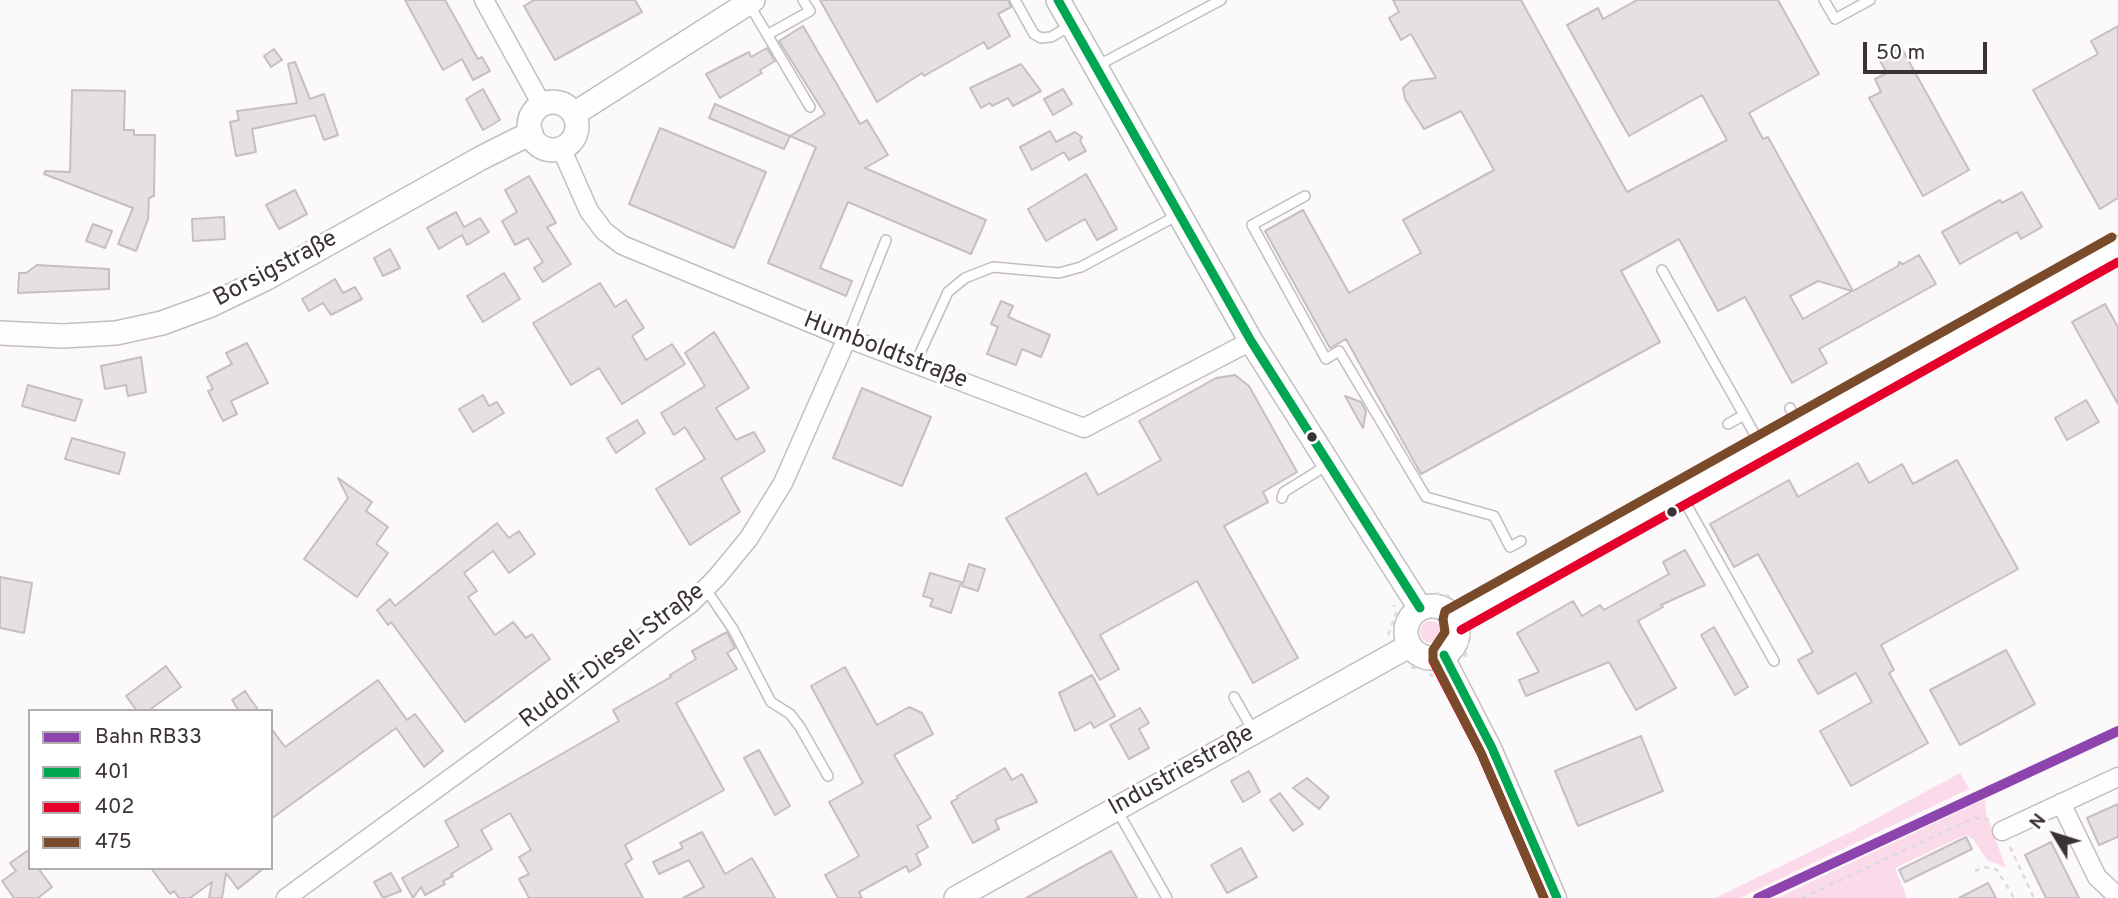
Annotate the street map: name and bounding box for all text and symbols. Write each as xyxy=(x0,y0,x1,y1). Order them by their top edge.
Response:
scale bar xyxy=(1866,28,1990,72)
text: 50 m xyxy=(1876,40,1925,67)
street label: Borsigstraße xyxy=(209,225,343,315)
street label: Humboldtstraße xyxy=(799,307,971,397)
unlabelled marker xyxy=(1305,430,1319,444)
unlabelled marker xyxy=(1665,505,1679,519)
street label: Rudolf-Diesel-Straße xyxy=(515,578,711,736)
legend xyxy=(28,709,273,870)
street label: Industriestraße xyxy=(1104,720,1260,824)
text: Bahn RB33 xyxy=(95,724,202,751)
text: 401 xyxy=(95,759,129,786)
text: 402 xyxy=(95,794,134,821)
north arrow xyxy=(2020,800,2090,870)
text: N xyxy=(2025,809,2052,835)
text: 475 xyxy=(95,829,132,856)

